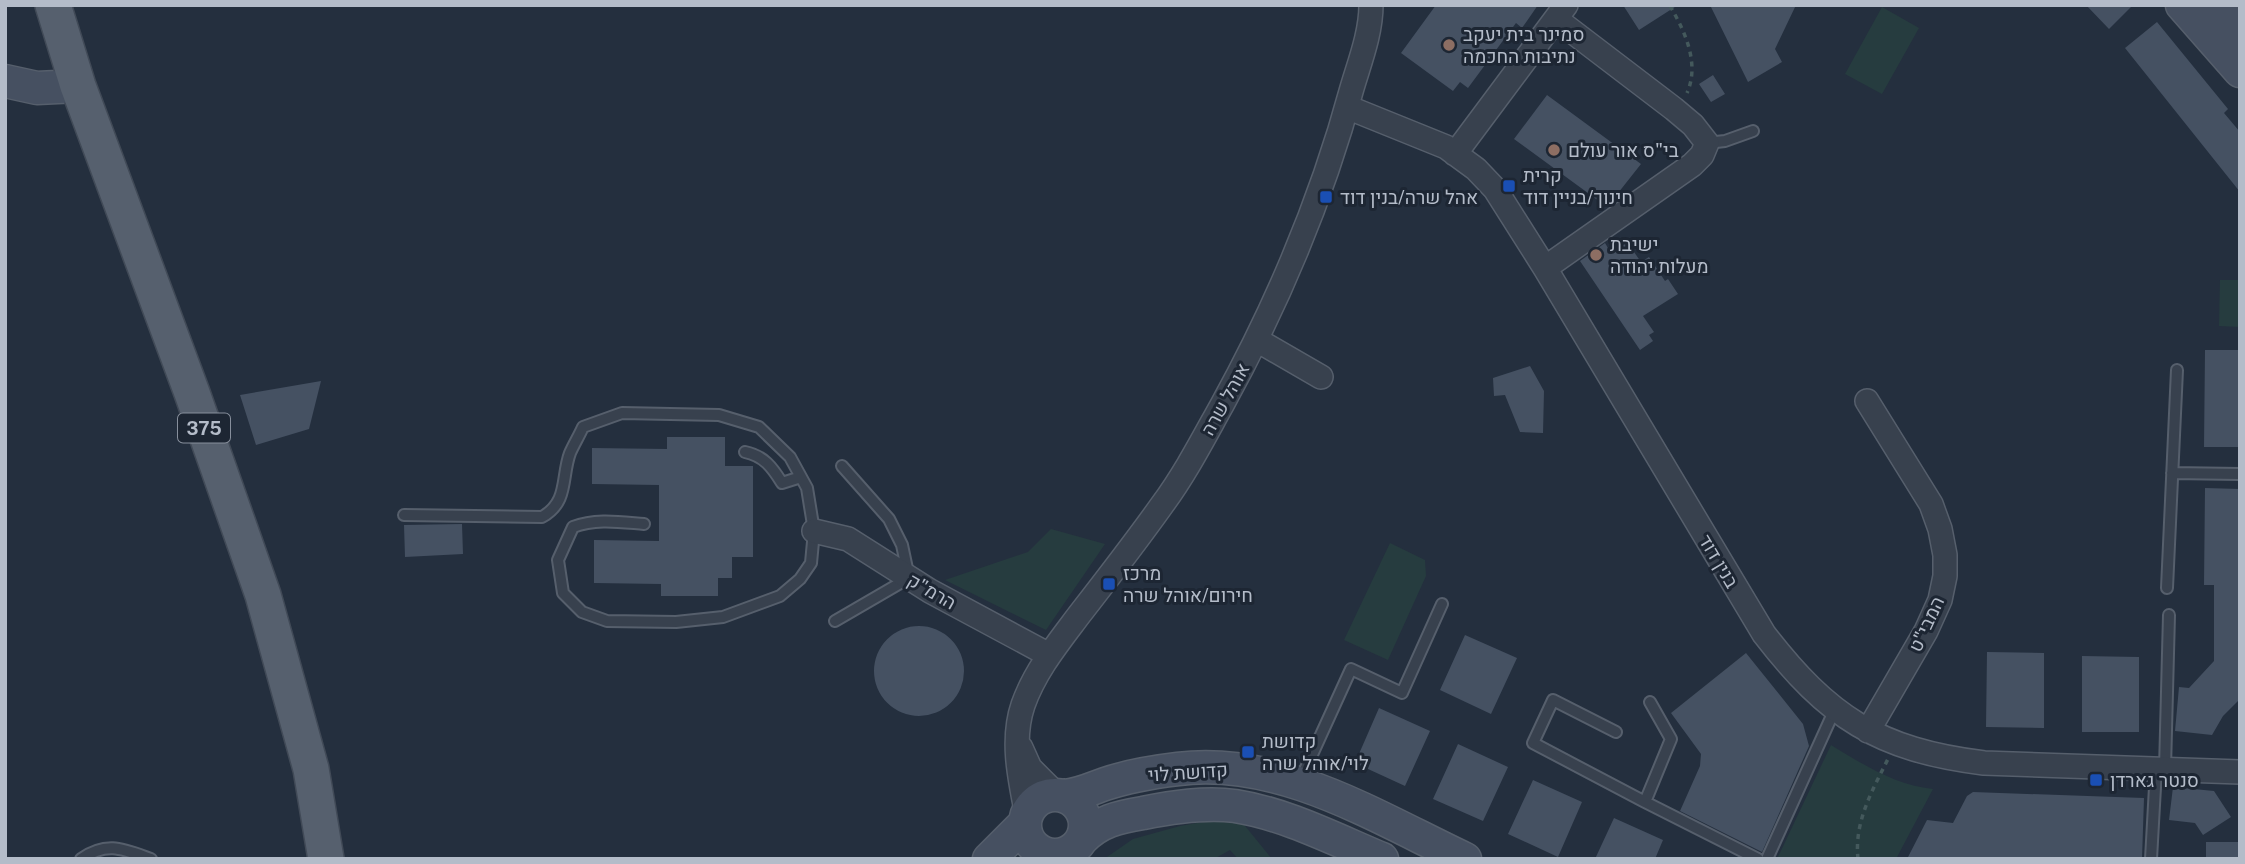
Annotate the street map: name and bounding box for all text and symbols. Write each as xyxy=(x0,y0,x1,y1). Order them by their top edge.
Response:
place label: סמינר בית יעקב נתיבות החכמה xyxy=(1463,23,1585,67)
marker: סמינר בית יעקב נתיבות החכמה xyxy=(1441,37,1457,53)
place label: בי"ס אור עולם xyxy=(1568,139,1679,161)
marker: בי"ס אור עולם xyxy=(1546,142,1562,158)
place label: קרית חינוך/בניין דוד xyxy=(1523,164,1633,208)
marker: קרית חינוך/בניין דוד xyxy=(1501,178,1517,194)
place label: אהל שרה/בנין דוד xyxy=(1340,186,1478,208)
marker: אהל שרה/בנין דוד xyxy=(1318,189,1334,205)
place label: ישיבת מעלות יהודה xyxy=(1610,233,1708,277)
marker: ישיבת מעלות יהודה xyxy=(1588,247,1604,263)
street label: אוהל שרה xyxy=(1196,359,1254,439)
road number: 375 xyxy=(178,414,230,442)
street label: בנין דוד xyxy=(1695,530,1743,592)
place label: מרכז חירום/אוהל שרה xyxy=(1123,562,1253,606)
street label: הרמ"ק xyxy=(904,568,960,614)
marker: מרכז חירום/אוהל שרה xyxy=(1101,576,1117,592)
street label: המבי"ט xyxy=(1904,593,1948,655)
place label: קדושת לוי/אוהל שרה xyxy=(1262,730,1369,774)
marker: קדושת לוי/אוהל שרה xyxy=(1240,744,1256,760)
street label: קדושת לוי xyxy=(1147,758,1229,786)
place label: סנטר גארדן xyxy=(2110,769,2199,791)
marker: סנטר גארדן xyxy=(2088,772,2104,788)

